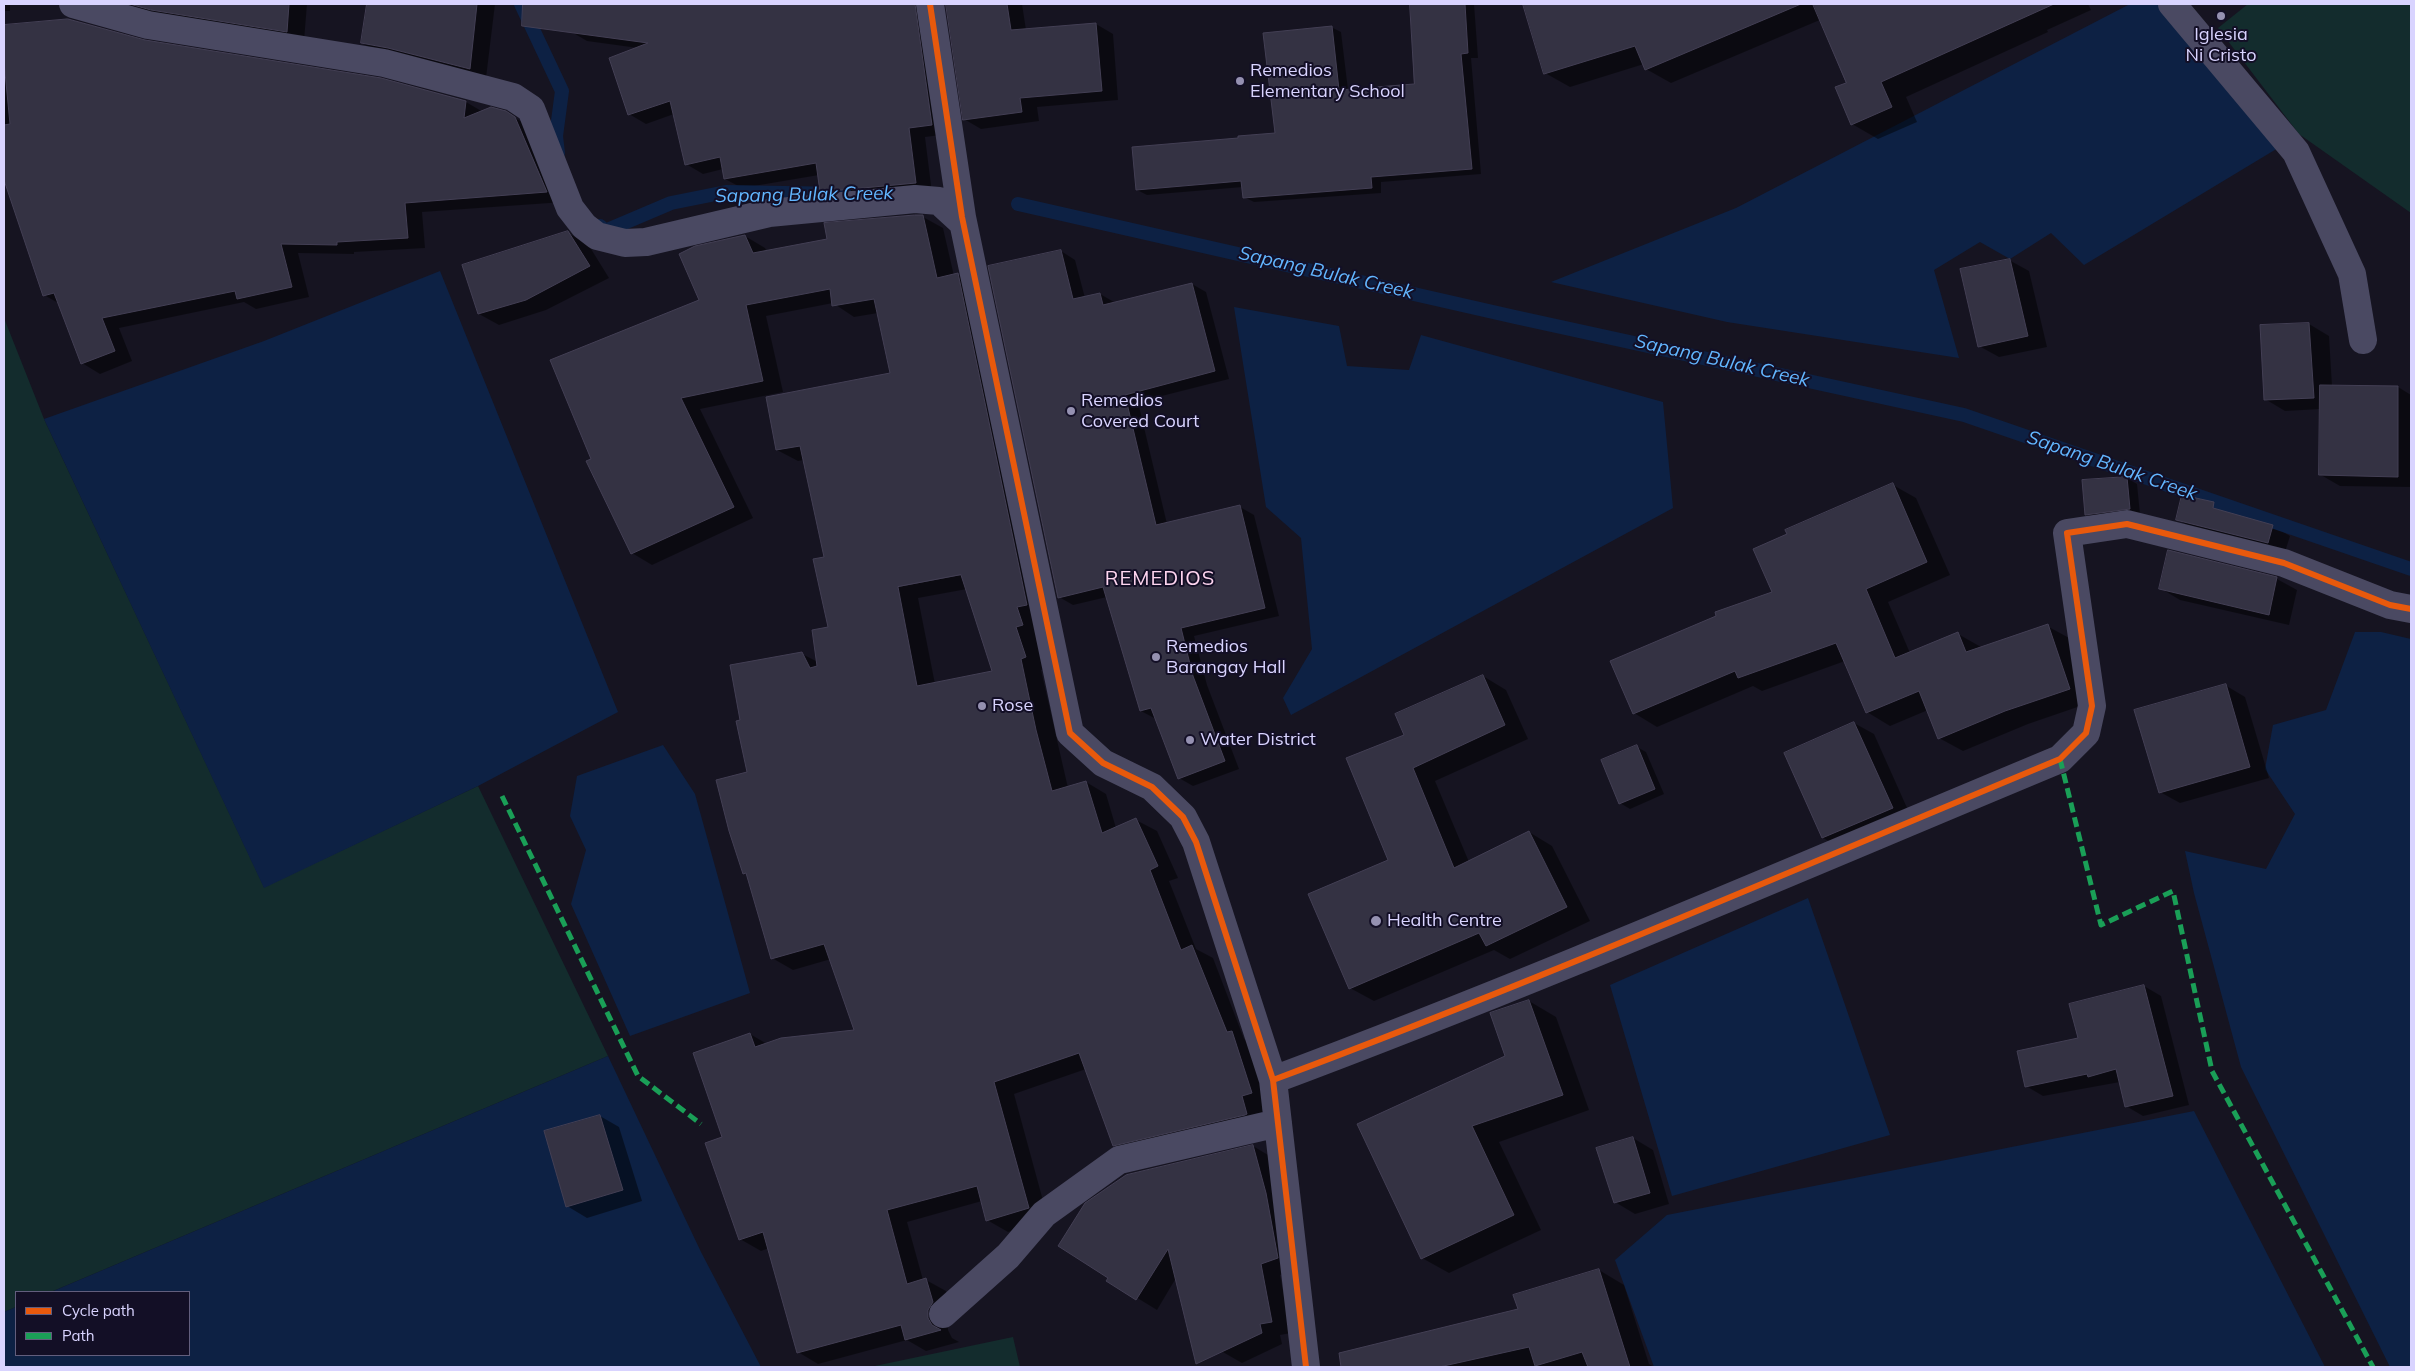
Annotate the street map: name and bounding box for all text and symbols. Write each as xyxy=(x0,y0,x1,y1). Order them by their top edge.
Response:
marker: Iglesia Ni Cristo xyxy=(2215,10,2227,22)
place label: Iglesia Ni Cristo xyxy=(2186,24,2256,66)
place label: Remedios Elementary School xyxy=(1250,60,1405,102)
marker: Remedios Elementary School xyxy=(1234,75,1246,87)
water label: Sapang Bulak Creek xyxy=(715,182,893,208)
water label: Sapang Bulak Creek xyxy=(1237,242,1415,304)
water label: Sapang Bulak Creek xyxy=(1633,330,1811,392)
place label: Remedios Covered Court xyxy=(1081,390,1199,432)
marker: Remedios Covered Court xyxy=(1065,405,1077,417)
water label: Sapang Bulak Creek xyxy=(2024,426,2200,506)
district label: REMEDIOS xyxy=(1104,567,1216,591)
place label: Remedios Barangay Hall xyxy=(1166,636,1286,679)
marker: Remedios Barangay Hall xyxy=(1150,651,1162,663)
place label: Rose xyxy=(992,695,1033,717)
marker: Rose xyxy=(976,700,988,712)
place label: Water District xyxy=(1200,729,1316,751)
marker: Water District xyxy=(1184,734,1196,746)
place label: Health Centre xyxy=(1387,910,1502,932)
marker: Health Centre xyxy=(1369,914,1383,928)
legend xyxy=(15,1291,190,1356)
text: Cycle path xyxy=(62,1301,135,1320)
text: Path xyxy=(62,1326,94,1345)

